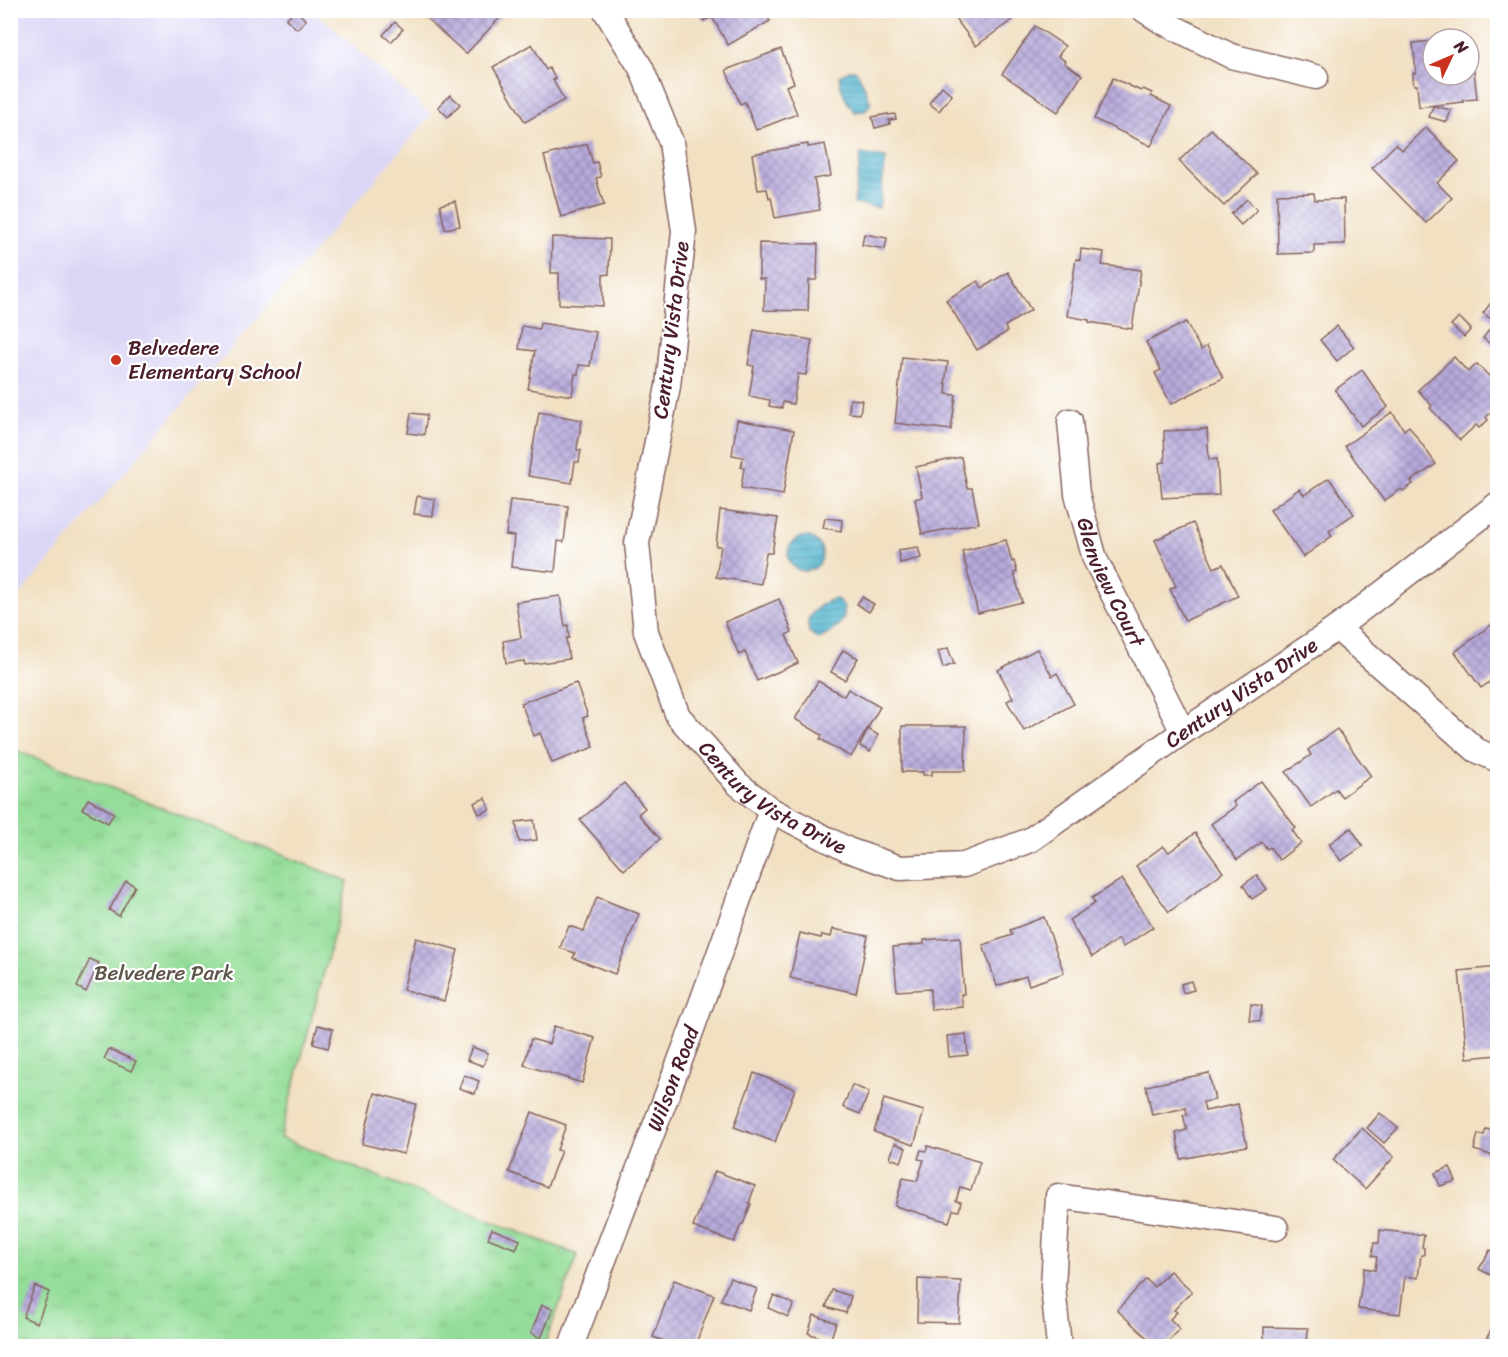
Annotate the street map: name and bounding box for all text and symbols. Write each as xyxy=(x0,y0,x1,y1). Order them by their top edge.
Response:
north arrow xyxy=(1421,27,1481,87)
text: N xyxy=(1446,32,1476,62)
street label: Century Vista Drive xyxy=(641,239,701,421)
place label: Belvedere Elementary School xyxy=(128,329,302,391)
marker: Belvedere Elementary School xyxy=(109,353,123,367)
street label: Glenview Court xyxy=(1065,513,1156,655)
street label: Century Vista Drive xyxy=(1156,627,1326,759)
street label: Century Vista Drive xyxy=(688,731,854,865)
park label: Belvedere Park xyxy=(94,954,234,992)
street label: Wilson Road xyxy=(636,1019,711,1137)

